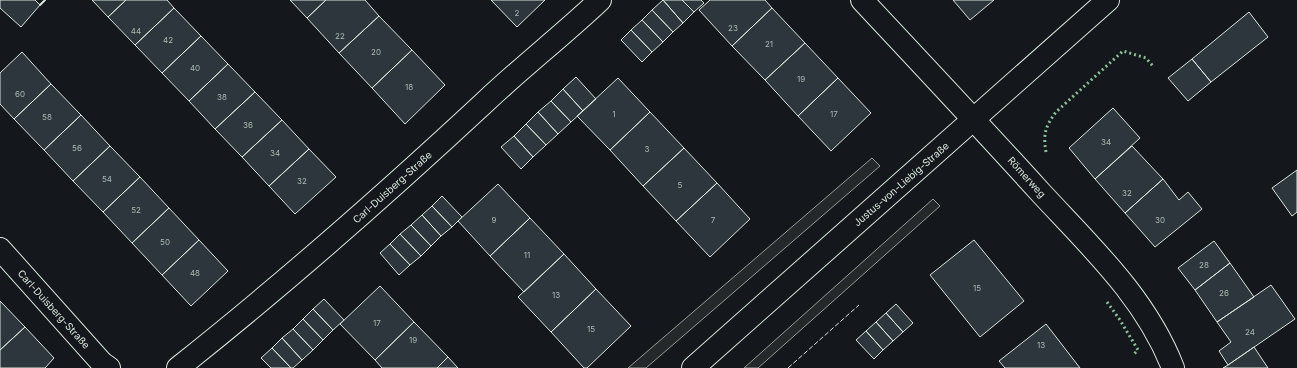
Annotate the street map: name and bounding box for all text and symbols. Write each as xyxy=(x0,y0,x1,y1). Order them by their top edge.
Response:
house number: 2 xyxy=(515,8,520,18)
house number: 23 xyxy=(728,23,738,33)
house number: 44 xyxy=(131,26,141,36)
house number: 22 xyxy=(335,31,345,41)
house number: 42 xyxy=(163,35,173,45)
house number: 21 xyxy=(765,39,773,49)
house number: 20 xyxy=(371,47,381,57)
house number: 40 xyxy=(190,63,200,73)
house number: 19 xyxy=(797,74,805,84)
house number: 18 xyxy=(405,82,413,92)
house number: 60 xyxy=(15,89,25,99)
house number: 38 xyxy=(217,92,227,102)
house number: 1 xyxy=(612,109,616,119)
house number: 17 xyxy=(830,109,838,119)
house number: 58 xyxy=(42,112,52,122)
house number: 36 xyxy=(243,120,253,130)
house number: 34 xyxy=(1101,137,1111,147)
street label: Justus-von-Liebig-Straße xyxy=(851,139,951,229)
house number: 56 xyxy=(72,143,82,153)
house number: 3 xyxy=(645,144,650,154)
house number: 34 xyxy=(270,148,280,158)
street label: Carl-Duisberg-Straße xyxy=(350,148,434,226)
street label: Römerweg xyxy=(1006,154,1048,200)
house number: 54 xyxy=(102,174,112,184)
house number: 32 xyxy=(297,176,307,186)
house number: 5 xyxy=(678,180,683,190)
house number: 32 xyxy=(1122,188,1132,198)
house number: 52 xyxy=(131,205,141,215)
house number: 9 xyxy=(492,215,497,225)
house number: 7 xyxy=(711,215,716,225)
house number: 30 xyxy=(1155,215,1165,225)
house number: 50 xyxy=(160,237,170,247)
house number: 11 xyxy=(524,250,530,260)
house number: 28 xyxy=(1199,260,1209,270)
street label: Carl-Duisberg-Straße xyxy=(15,267,93,351)
house number: 48 xyxy=(190,268,200,278)
house number: 15 xyxy=(973,283,981,293)
house number: 26 xyxy=(1219,288,1229,298)
house number: 13 xyxy=(552,290,560,300)
house number: 17 xyxy=(373,318,381,328)
house number: 15 xyxy=(587,324,595,334)
house number: 24 xyxy=(1245,327,1255,337)
house number: 19 xyxy=(409,335,417,345)
house number: 13 xyxy=(1037,340,1045,350)

